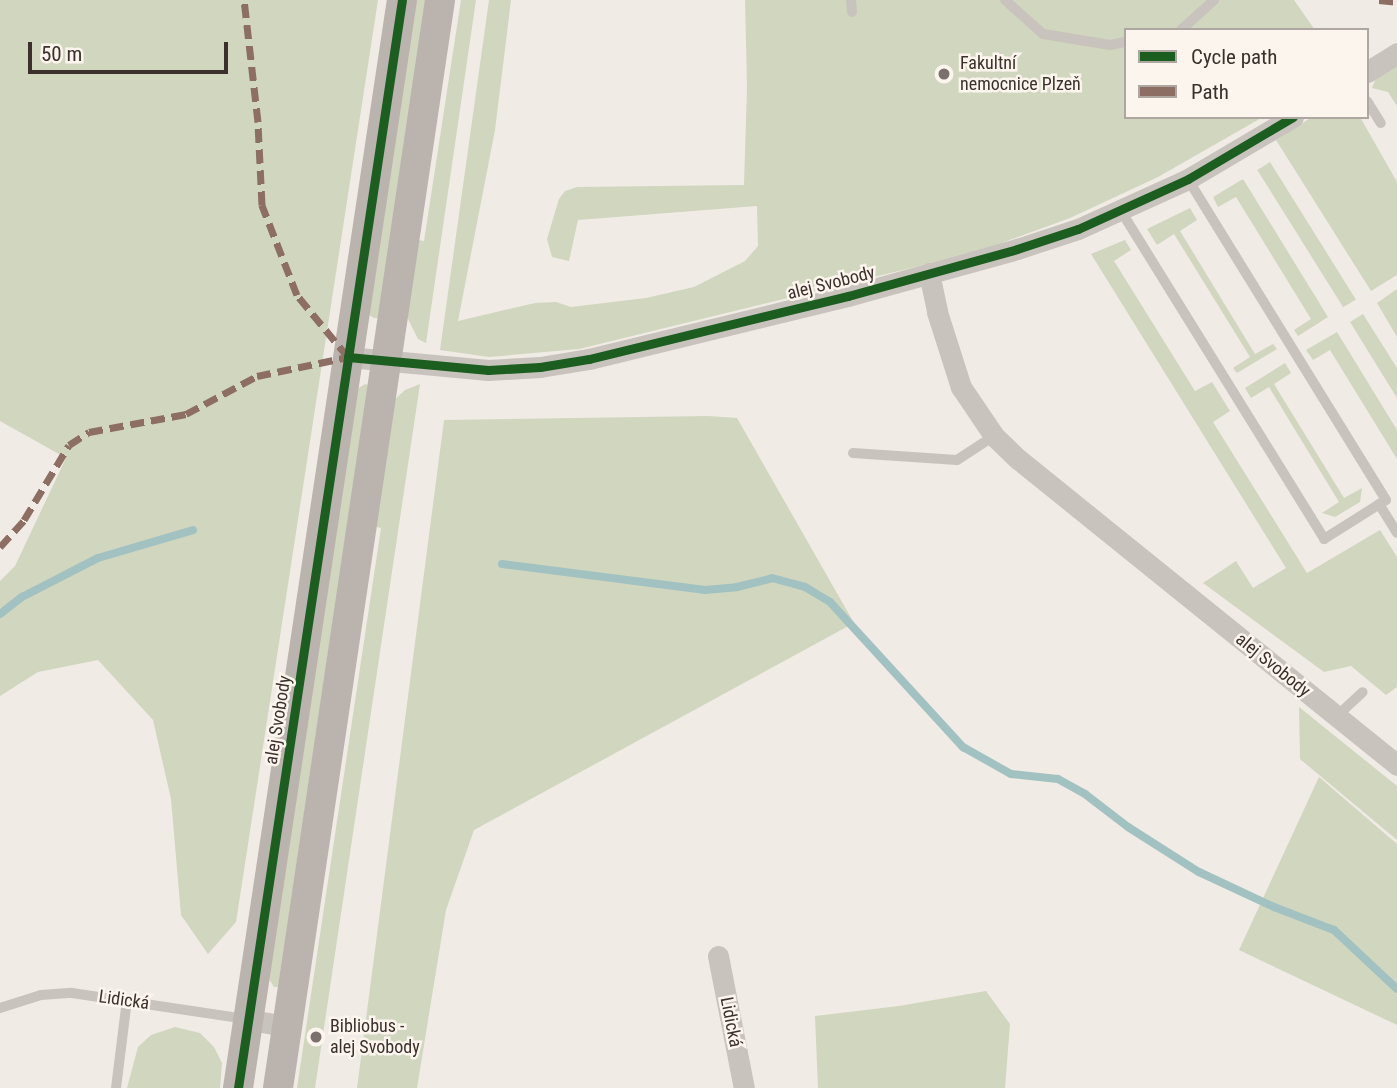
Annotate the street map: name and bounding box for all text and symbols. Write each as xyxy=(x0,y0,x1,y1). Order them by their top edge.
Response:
scale bar xyxy=(32,28,231,72)
legend xyxy=(1124,28,1369,119)
text: 50 m xyxy=(41,42,82,66)
text: Cycle path xyxy=(1191,45,1277,69)
place label: Fakultní nemocnice Plzeň xyxy=(960,53,1081,96)
marker: Fakultní nemocnice Plzeň xyxy=(934,64,954,84)
text: Path xyxy=(1191,80,1229,104)
street label: alej Svobody xyxy=(785,262,877,304)
street label: alej Svobody xyxy=(1231,628,1315,702)
street label: alej Svobody xyxy=(260,674,296,766)
street label: Lidická xyxy=(97,986,151,1014)
street label: Lidická xyxy=(716,995,746,1049)
place label: Bibliobus - alej Svobody xyxy=(330,1016,420,1058)
marker: Bibliobus - alej Svobody xyxy=(308,1029,324,1045)

